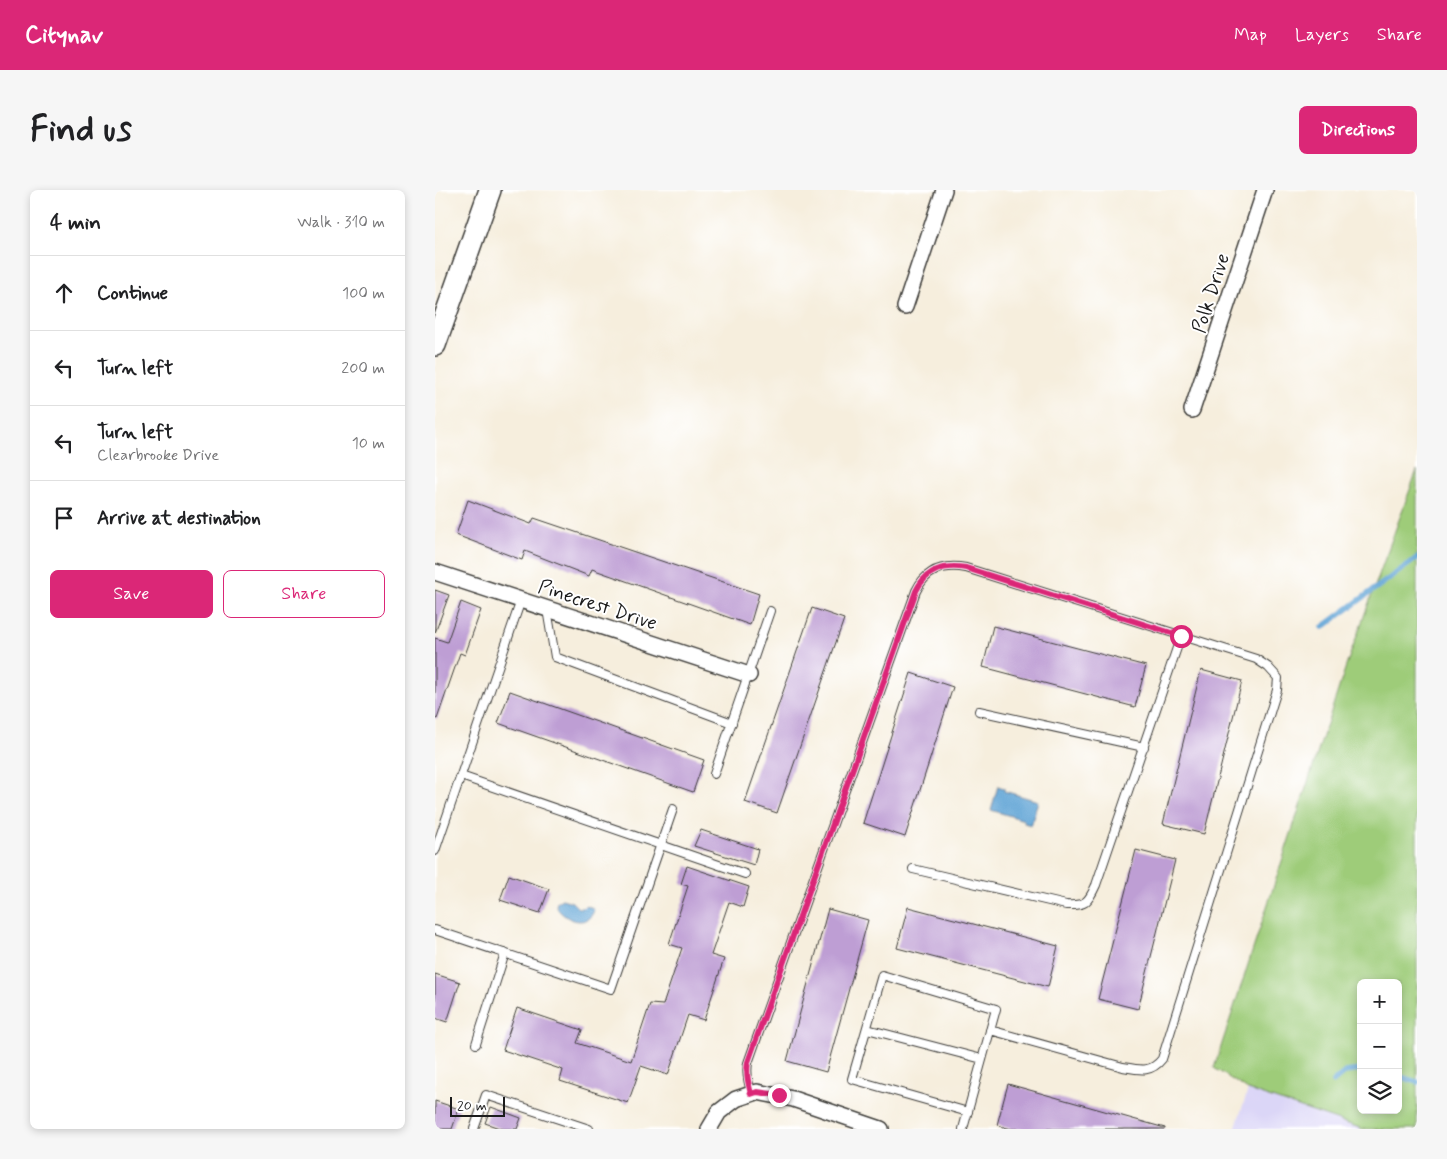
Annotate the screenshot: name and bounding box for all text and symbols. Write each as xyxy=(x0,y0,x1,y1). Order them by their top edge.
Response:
text: Citynav xyxy=(25,20,103,51)
text: Map xyxy=(1234,23,1267,47)
text: Layers xyxy=(1295,23,1349,47)
text: Share xyxy=(1377,23,1422,47)
button: Directions xyxy=(1299,106,1417,154)
text: Find us xyxy=(30,107,132,153)
text: 4 min xyxy=(50,209,101,237)
text: Walk · 310 m xyxy=(297,212,385,233)
street label: Polk Drive xyxy=(1186,250,1237,337)
icon: ahead xyxy=(50,279,78,307)
text: Continue xyxy=(97,281,168,306)
text: 100 m xyxy=(342,283,385,304)
icon: left xyxy=(50,354,78,382)
text: Turn left xyxy=(97,356,173,381)
text: 200 m xyxy=(341,358,385,379)
text: Turn left xyxy=(97,420,173,445)
icon: left xyxy=(50,429,78,457)
text: 10 m xyxy=(352,433,385,454)
text: Clearbrooke Drive xyxy=(97,445,219,466)
icon: arrive xyxy=(50,504,78,532)
text: Arrive at destination xyxy=(97,506,261,531)
button: Save xyxy=(50,570,213,618)
button: Share xyxy=(223,570,385,618)
street label: Pinecrest Drive xyxy=(535,573,661,637)
route start xyxy=(1170,625,1193,648)
map controls xyxy=(1357,979,1402,1114)
button: + xyxy=(1357,979,1402,1024)
button: − xyxy=(1357,1024,1402,1069)
button: layers xyxy=(1357,1069,1402,1114)
route end xyxy=(768,1084,791,1107)
scale bar xyxy=(450,1094,505,1117)
text: 20 m xyxy=(457,1097,487,1115)

